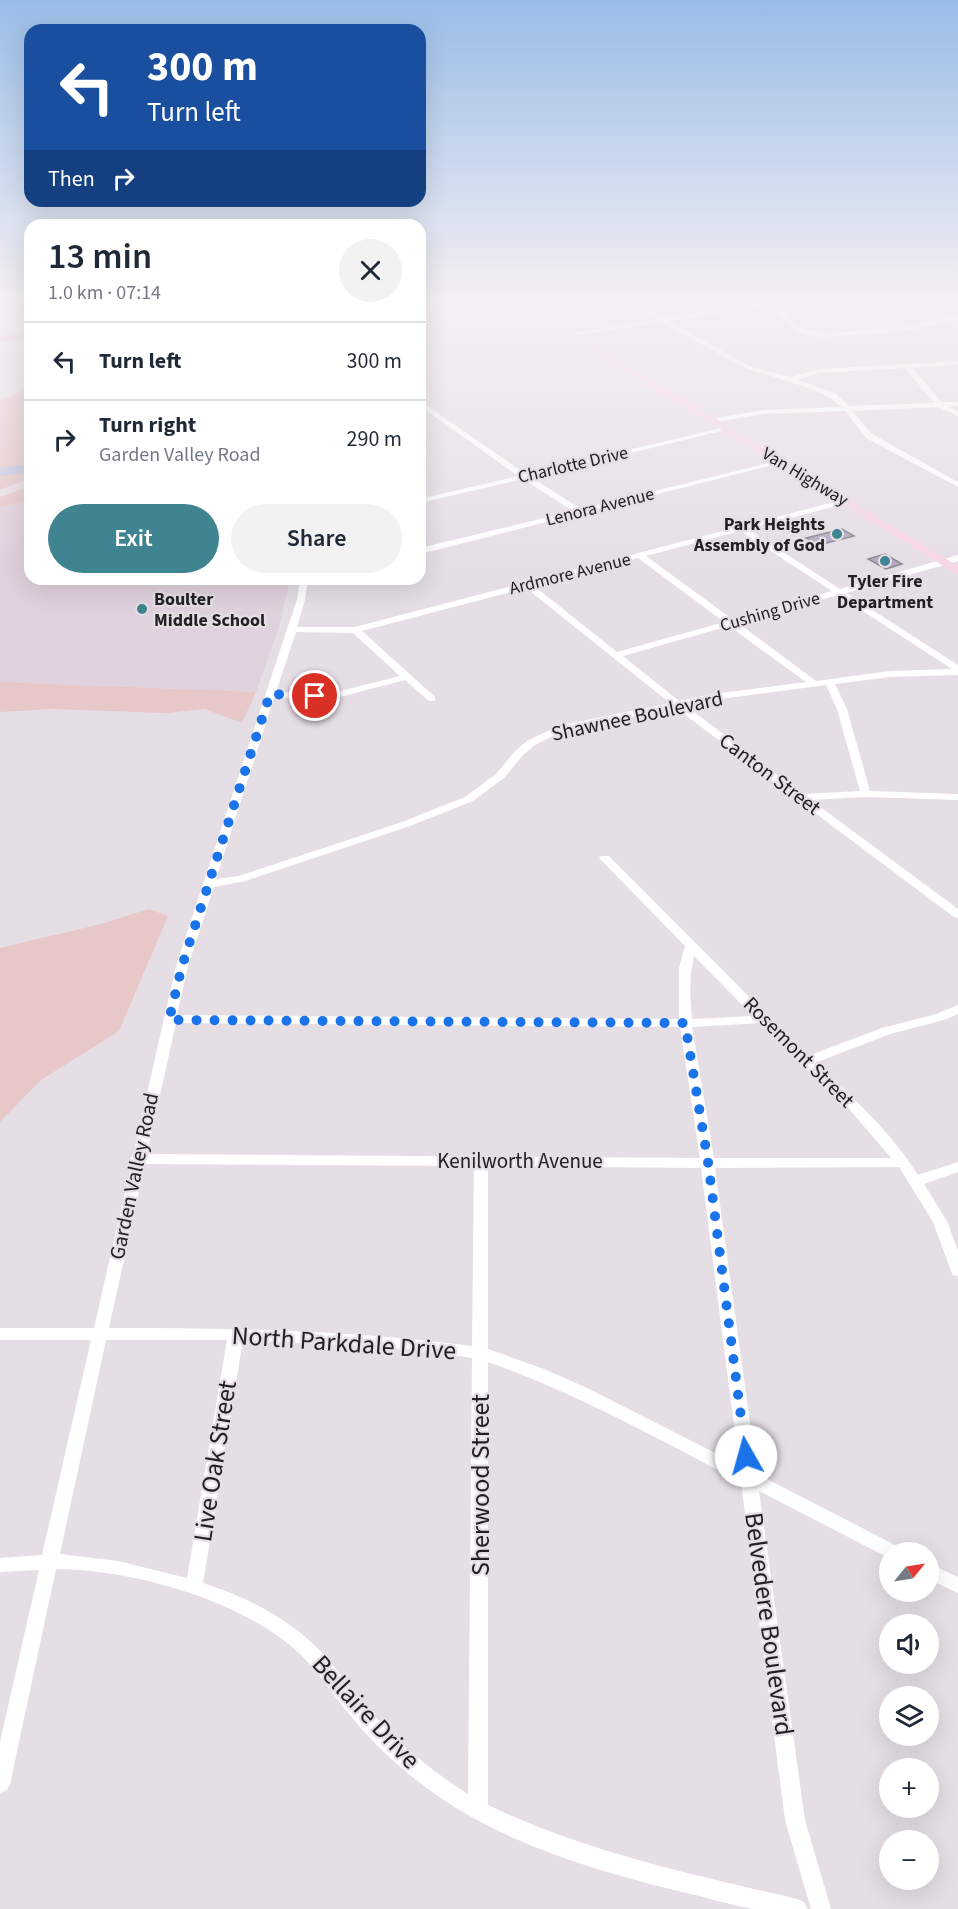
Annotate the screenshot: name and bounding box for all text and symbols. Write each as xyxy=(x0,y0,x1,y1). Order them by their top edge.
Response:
text: 300 m xyxy=(147,37,258,97)
icon: left xyxy=(48,48,126,126)
text: Turn left xyxy=(147,93,241,132)
icon: right xyxy=(107,162,140,195)
text: Then xyxy=(48,163,95,195)
text: 13 min xyxy=(48,231,152,282)
button: close xyxy=(339,239,402,302)
text: 1.0 km · 07:14 xyxy=(48,279,161,307)
icon: left xyxy=(48,345,81,378)
text: Turn left xyxy=(99,345,181,377)
text: 300 m xyxy=(347,345,402,377)
text: Turn right xyxy=(99,409,196,441)
icon: right xyxy=(48,423,81,456)
text: 290 m xyxy=(347,423,402,455)
street label: Charlotte Drive xyxy=(515,440,631,490)
text: Garden Valley Road xyxy=(99,441,261,469)
street label: Van Highway xyxy=(757,441,853,513)
street label: Lenora Avenue xyxy=(543,481,657,533)
button: Exit xyxy=(48,504,219,573)
button: Share xyxy=(231,504,402,573)
place label: Park Heights Assembly of God xyxy=(693,512,825,558)
marker: Park Heights Assembly of God xyxy=(830,527,844,541)
street label: Ardmore Avenue xyxy=(507,547,634,601)
marker: Tyler Fire Department xyxy=(878,554,892,568)
place label: Tyler Fire Department xyxy=(837,569,933,615)
street label: Cushing Drive xyxy=(717,586,823,638)
place label: Boulter Middle School xyxy=(154,587,265,633)
marker: Boulter Middle School xyxy=(135,602,149,616)
pin xyxy=(289,670,340,721)
icon: arrive xyxy=(298,679,331,712)
street label: Shawnee Boulevard xyxy=(548,683,726,749)
street label: Canton Street xyxy=(713,726,827,822)
street label: Rosemont Street xyxy=(737,990,861,1114)
street label: Garden Valley Road xyxy=(102,1090,166,1262)
street label: Kenilworth Avenue xyxy=(437,1146,603,1176)
street label: North Parkdale Drive xyxy=(231,1317,457,1369)
street label: Live Oak Street xyxy=(184,1378,246,1544)
street label: Sherwood Street xyxy=(462,1394,499,1576)
position arrow xyxy=(714,1424,778,1488)
street label: Belvedere Boulevard xyxy=(735,1510,803,1738)
north arrow xyxy=(879,1542,939,1602)
map controls xyxy=(879,1542,939,1890)
button: sound xyxy=(879,1614,939,1674)
street label: Bellaire Drive xyxy=(303,1647,429,1777)
button: layers xyxy=(879,1686,939,1746)
button: + xyxy=(879,1758,939,1818)
button: − xyxy=(879,1830,939,1890)

